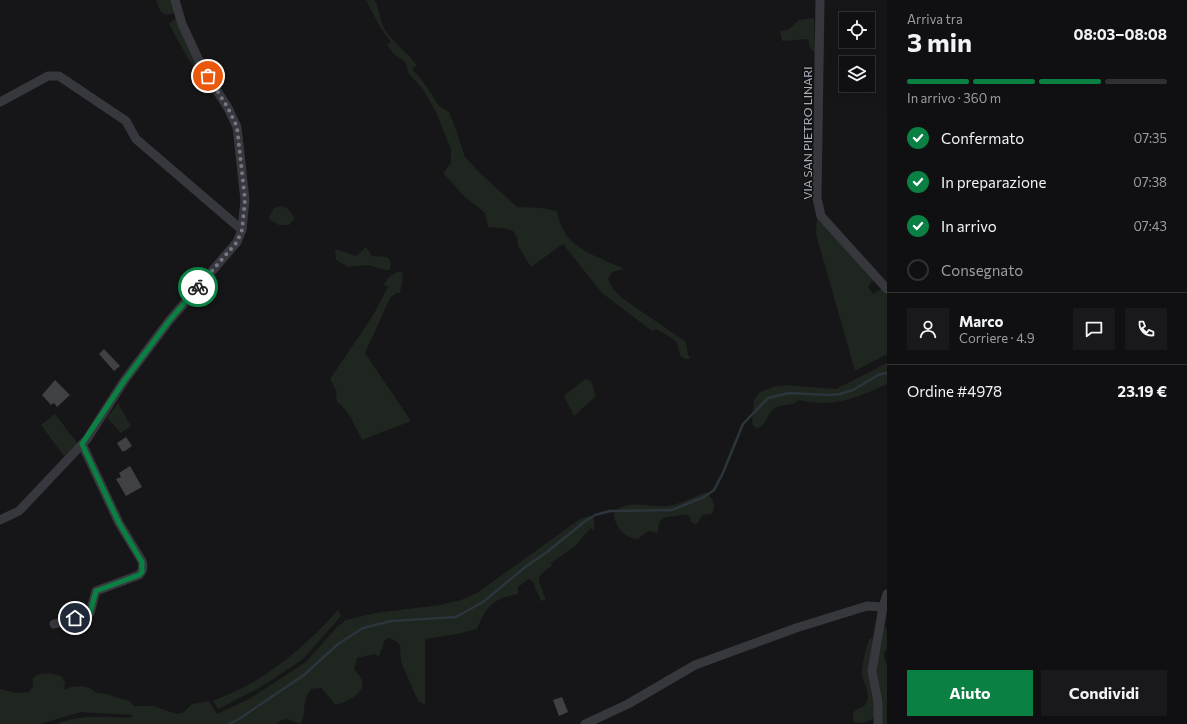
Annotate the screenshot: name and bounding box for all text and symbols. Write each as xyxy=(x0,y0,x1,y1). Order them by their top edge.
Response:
text: Arriva tra xyxy=(907,11,963,27)
map controls xyxy=(839,12,875,92)
button: locate xyxy=(839,12,875,48)
text: 08:03–08:08 xyxy=(1074,25,1167,43)
text: 3 min xyxy=(907,26,972,57)
button: layers xyxy=(839,56,875,92)
pin xyxy=(191,59,225,93)
icon: bag xyxy=(197,65,219,87)
street label: VIA SAN PIETRO LINARI xyxy=(800,66,814,200)
text: In arrivo · 360 m xyxy=(907,90,1001,106)
icon: check xyxy=(907,127,929,149)
text: Confermato xyxy=(941,129,1024,147)
text: 07:35 xyxy=(1134,130,1167,146)
icon: check xyxy=(907,171,929,193)
text: In preparazione xyxy=(941,173,1046,191)
text: 07:38 xyxy=(1133,174,1167,190)
icon: check xyxy=(907,215,929,237)
text: In arrivo xyxy=(941,217,997,235)
text: 07:43 xyxy=(1133,218,1167,234)
text: Consegnato xyxy=(941,261,1023,279)
courier xyxy=(178,267,218,307)
icon: bike xyxy=(187,276,209,298)
button: person xyxy=(907,308,949,350)
button: chat xyxy=(1073,308,1115,350)
button: phone xyxy=(1125,308,1167,350)
text: Marco xyxy=(959,312,1003,330)
text: Corriere · 4.9 xyxy=(959,330,1035,346)
text: Ordine #4978 xyxy=(907,382,1002,400)
text: 23.19 € xyxy=(1118,382,1167,400)
pin xyxy=(58,601,92,635)
icon: home xyxy=(64,607,86,629)
button: Aiuto xyxy=(907,670,1033,716)
button: Condividi xyxy=(1041,670,1167,716)

